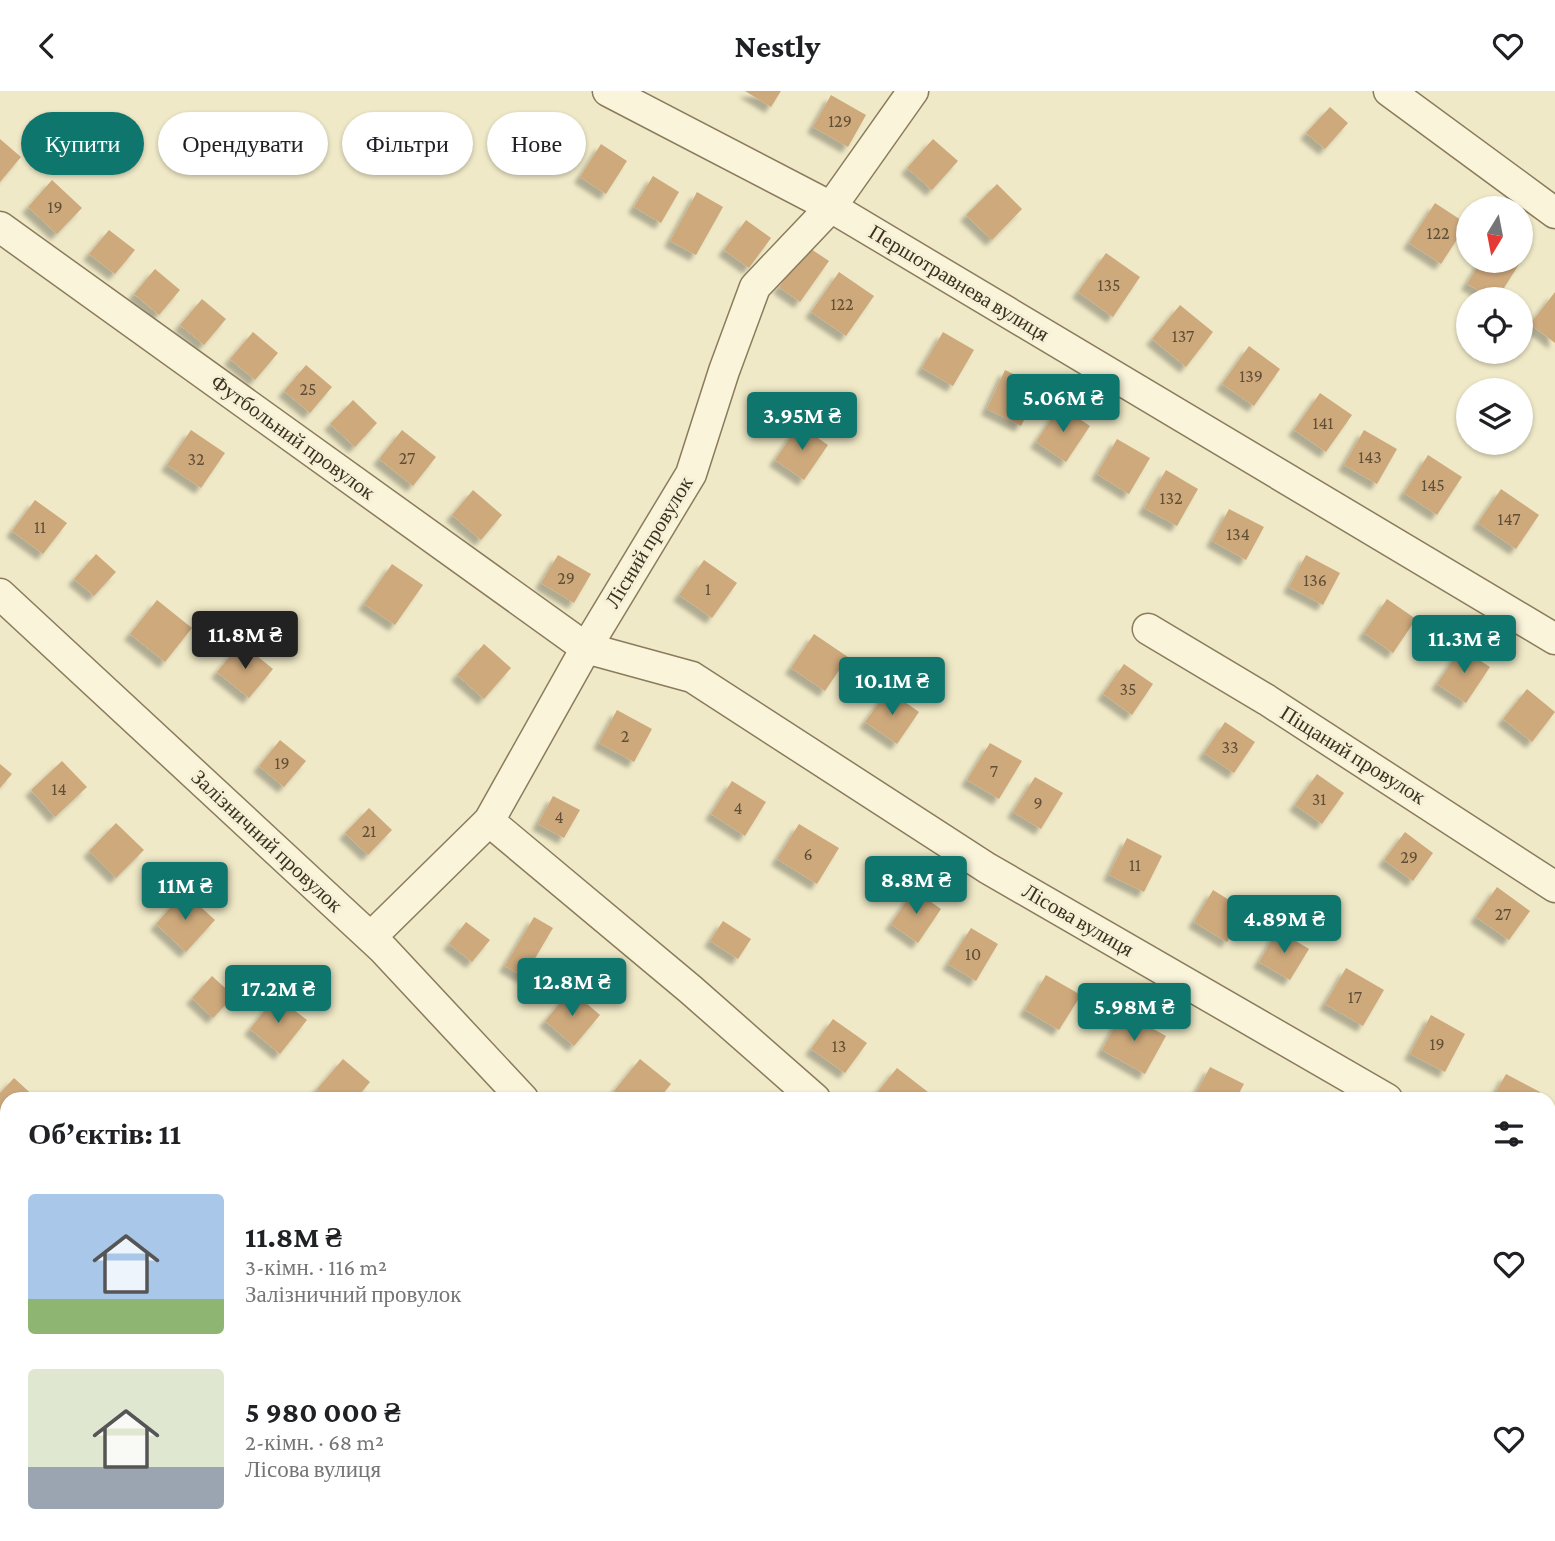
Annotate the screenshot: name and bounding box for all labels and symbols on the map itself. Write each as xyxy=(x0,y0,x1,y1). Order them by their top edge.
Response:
house number: 129 xyxy=(828,111,852,131)
north arrow xyxy=(1456,196,1533,273)
house number: 19 xyxy=(47,197,63,217)
street label: Першотравнева вулиця xyxy=(865,220,1053,346)
house number: 122 xyxy=(1426,223,1450,243)
house number: 135 xyxy=(1097,275,1121,295)
house number: 122 xyxy=(830,294,854,314)
house number: 137 xyxy=(1172,326,1194,346)
house number: 139 xyxy=(1239,366,1263,386)
street label: Футбольний провулок xyxy=(206,369,380,505)
pin: 5.06M ₴ xyxy=(998,375,1128,434)
house number: 25 xyxy=(299,379,317,399)
pin: 3.95M ₴ xyxy=(737,393,867,452)
house number: 141 xyxy=(1312,413,1334,433)
house number: 143 xyxy=(1358,447,1382,467)
house number: 27 xyxy=(399,448,415,468)
house number: 32 xyxy=(187,449,205,469)
street label: Лісний провулок xyxy=(600,471,698,612)
house number: 145 xyxy=(1421,475,1445,495)
house number: 132 xyxy=(1159,488,1183,508)
house number: 147 xyxy=(1497,509,1521,529)
house number: 11 xyxy=(34,517,46,537)
house number: 134 xyxy=(1226,524,1250,544)
house number: 29 xyxy=(557,568,575,588)
house number: 136 xyxy=(1303,570,1327,590)
house number: 1 xyxy=(705,579,711,599)
pin: 11.8M ₴ xyxy=(180,611,310,671)
pin: 11.3M ₴ xyxy=(1399,615,1529,675)
pin: 10.1M ₴ xyxy=(827,657,957,717)
house number: 35 xyxy=(1119,679,1137,699)
street label: Піщаний провулок xyxy=(1276,701,1431,810)
house number: 2 xyxy=(621,726,629,746)
house number: 33 xyxy=(1222,737,1239,757)
house number: 19 xyxy=(274,753,290,773)
house number: 7 xyxy=(990,761,998,781)
street label: Залізничний провулок xyxy=(187,765,348,918)
house number: 14 xyxy=(51,779,67,799)
house number: 31 xyxy=(1312,789,1326,809)
house number: 9 xyxy=(1033,793,1043,813)
house number: 4 xyxy=(733,798,743,818)
house number: 4 xyxy=(554,807,564,827)
house number: 21 xyxy=(362,821,376,841)
house number: 6 xyxy=(803,844,813,864)
house number: 29 xyxy=(1400,847,1418,867)
house number: 11 xyxy=(1129,855,1141,875)
pin: 8.8M ₴ xyxy=(859,857,973,916)
pin: 11M ₴ xyxy=(136,863,234,922)
street label: Лісова вулиця xyxy=(1018,879,1138,962)
pin: 4.89M ₴ xyxy=(1219,895,1349,955)
house number: 27 xyxy=(1495,904,1511,924)
house number: 10 xyxy=(965,944,981,964)
pin: 12.8M ₴ xyxy=(507,958,637,1018)
pin: 17.2M ₴ xyxy=(213,965,343,1025)
pin: 5.98M ₴ xyxy=(1069,983,1199,1043)
house number: 17 xyxy=(1348,987,1362,1007)
house number: 19 xyxy=(1429,1034,1445,1054)
house number: 13 xyxy=(832,1036,846,1056)

